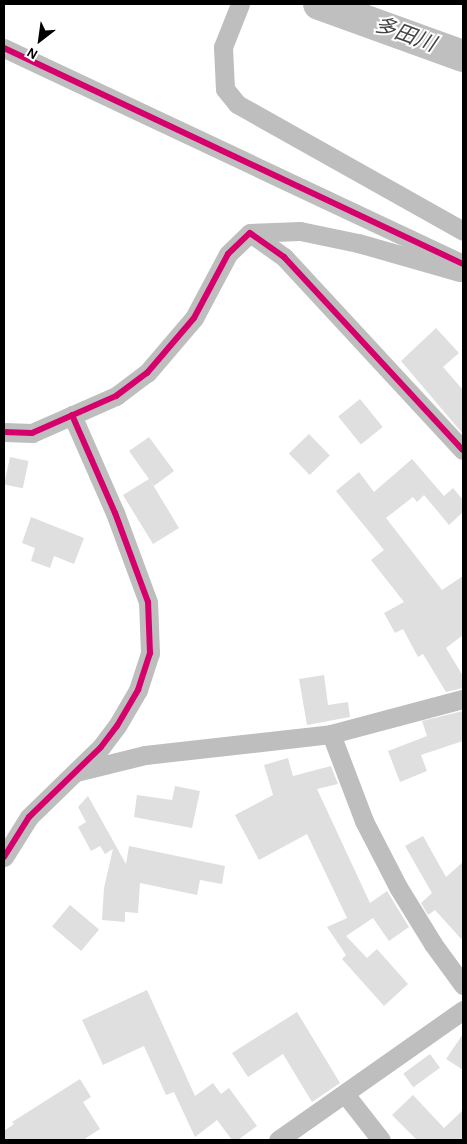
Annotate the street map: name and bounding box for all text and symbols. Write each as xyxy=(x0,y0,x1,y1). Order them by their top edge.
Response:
water label: 多田川 xyxy=(371,12,439,58)
north arrow xyxy=(15,15,65,65)
text: N xyxy=(25,44,40,61)

